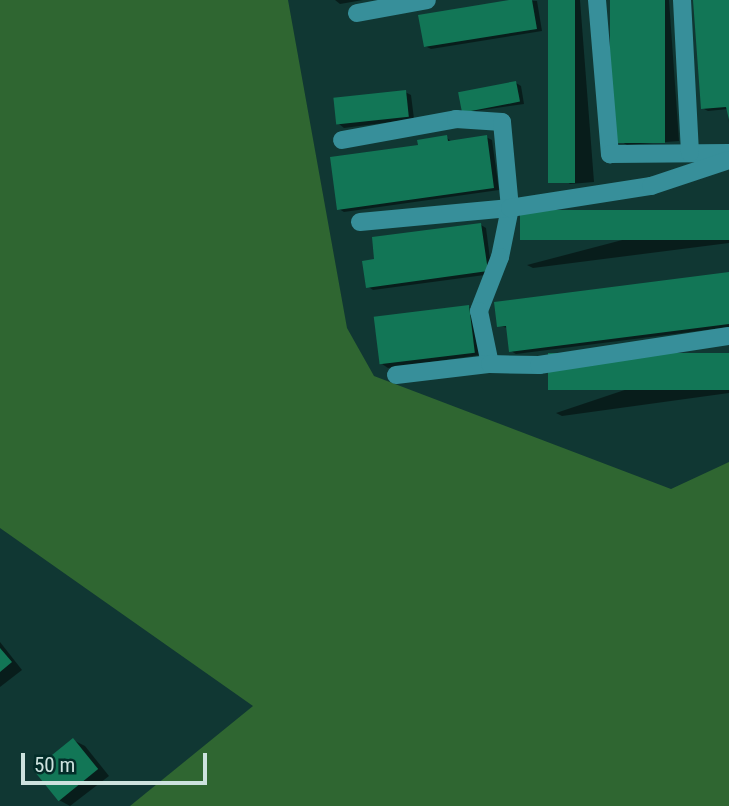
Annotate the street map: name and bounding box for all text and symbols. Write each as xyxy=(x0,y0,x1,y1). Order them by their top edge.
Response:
scale bar xyxy=(24,740,210,784)
text: 50 m xyxy=(34,753,75,777)

